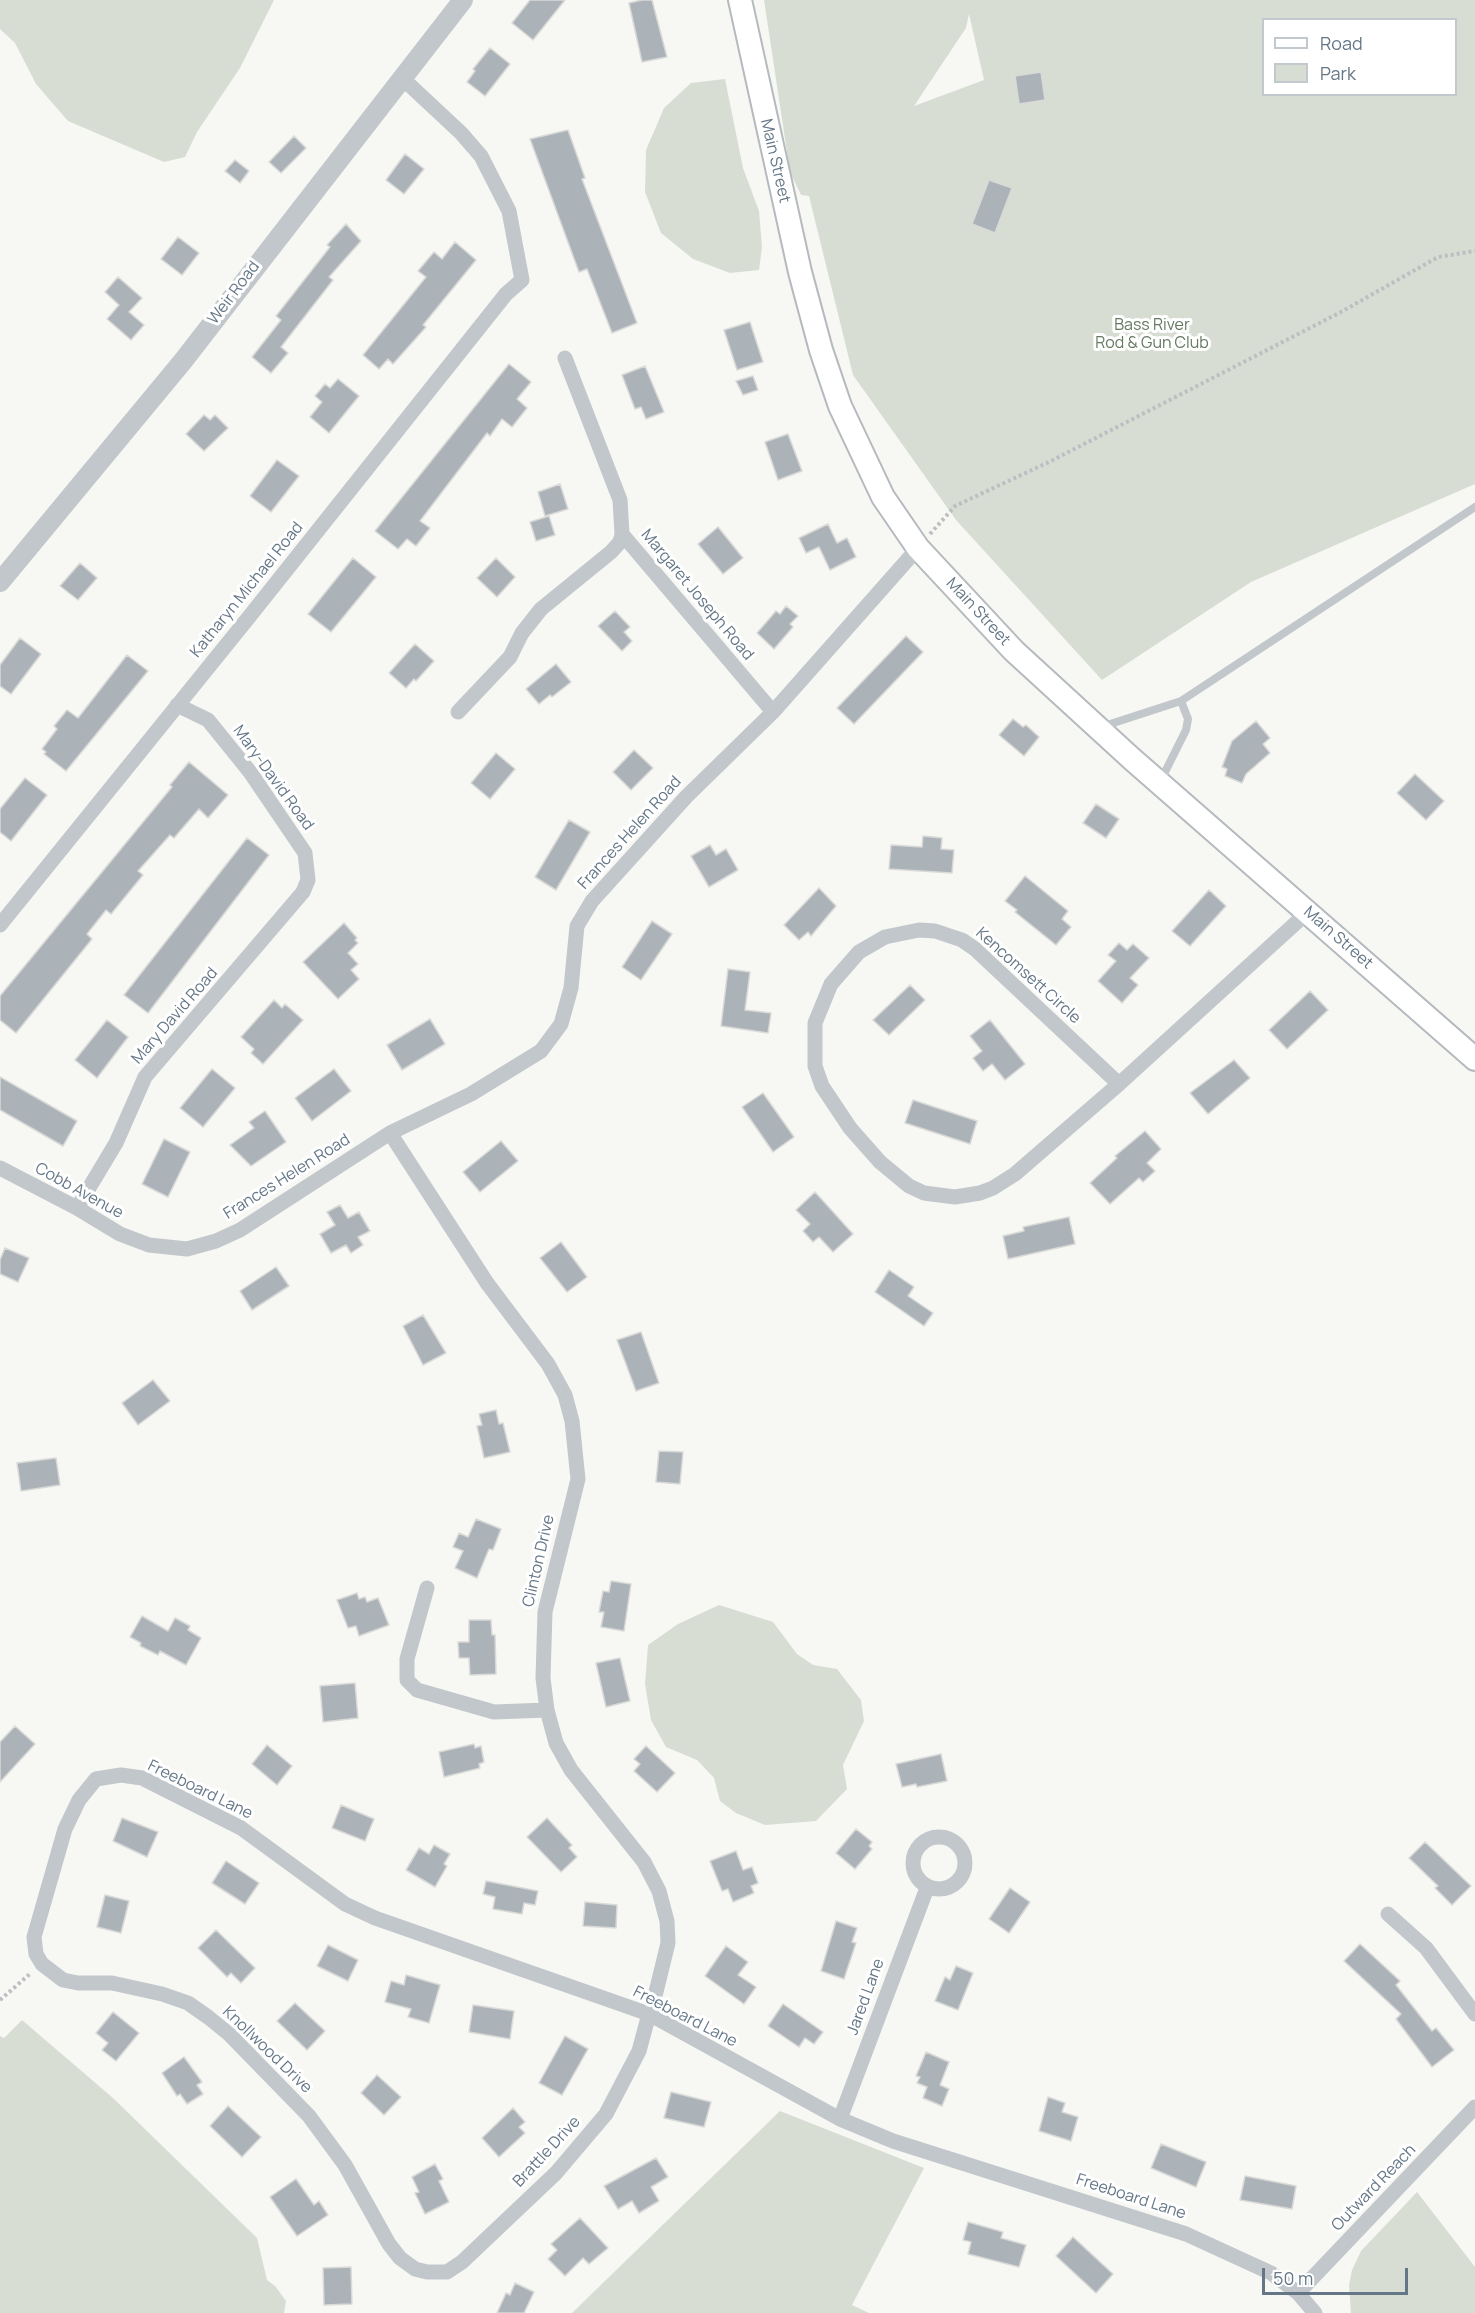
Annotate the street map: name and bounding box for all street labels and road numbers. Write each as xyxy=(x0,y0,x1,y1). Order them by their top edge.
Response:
street label: Main Street xyxy=(756,117,794,205)
street label: Weir Road xyxy=(204,258,264,328)
street label: Katharyn Michael Road xyxy=(186,518,308,662)
street label: Margaret Joseph Road xyxy=(637,526,757,664)
street label: Main Street xyxy=(942,574,1014,650)
street label: Mary-David Road xyxy=(229,722,317,834)
street label: Frances Helen Road xyxy=(574,773,686,893)
street label: Main Street xyxy=(1299,903,1377,973)
street label: Kencomsett Circle xyxy=(972,924,1084,1028)
street label: Mary David Road xyxy=(128,964,222,1068)
street label: Frances Helen Road xyxy=(220,1130,354,1224)
street label: Cobb Avenue xyxy=(32,1159,126,1223)
street label: Clinton Drive xyxy=(519,1513,559,1609)
street label: Freeboard Lane xyxy=(144,1756,256,1824)
street label: Jared Lane xyxy=(843,1956,889,2038)
street label: Freeboard Lane xyxy=(630,1982,740,2052)
street label: Knollwood Drive xyxy=(218,2003,316,2097)
street label: Brattle Drive xyxy=(509,2113,585,2191)
street label: Outward Reach xyxy=(1328,2141,1420,2235)
street label: Freeboard Lane xyxy=(1074,2170,1188,2224)

